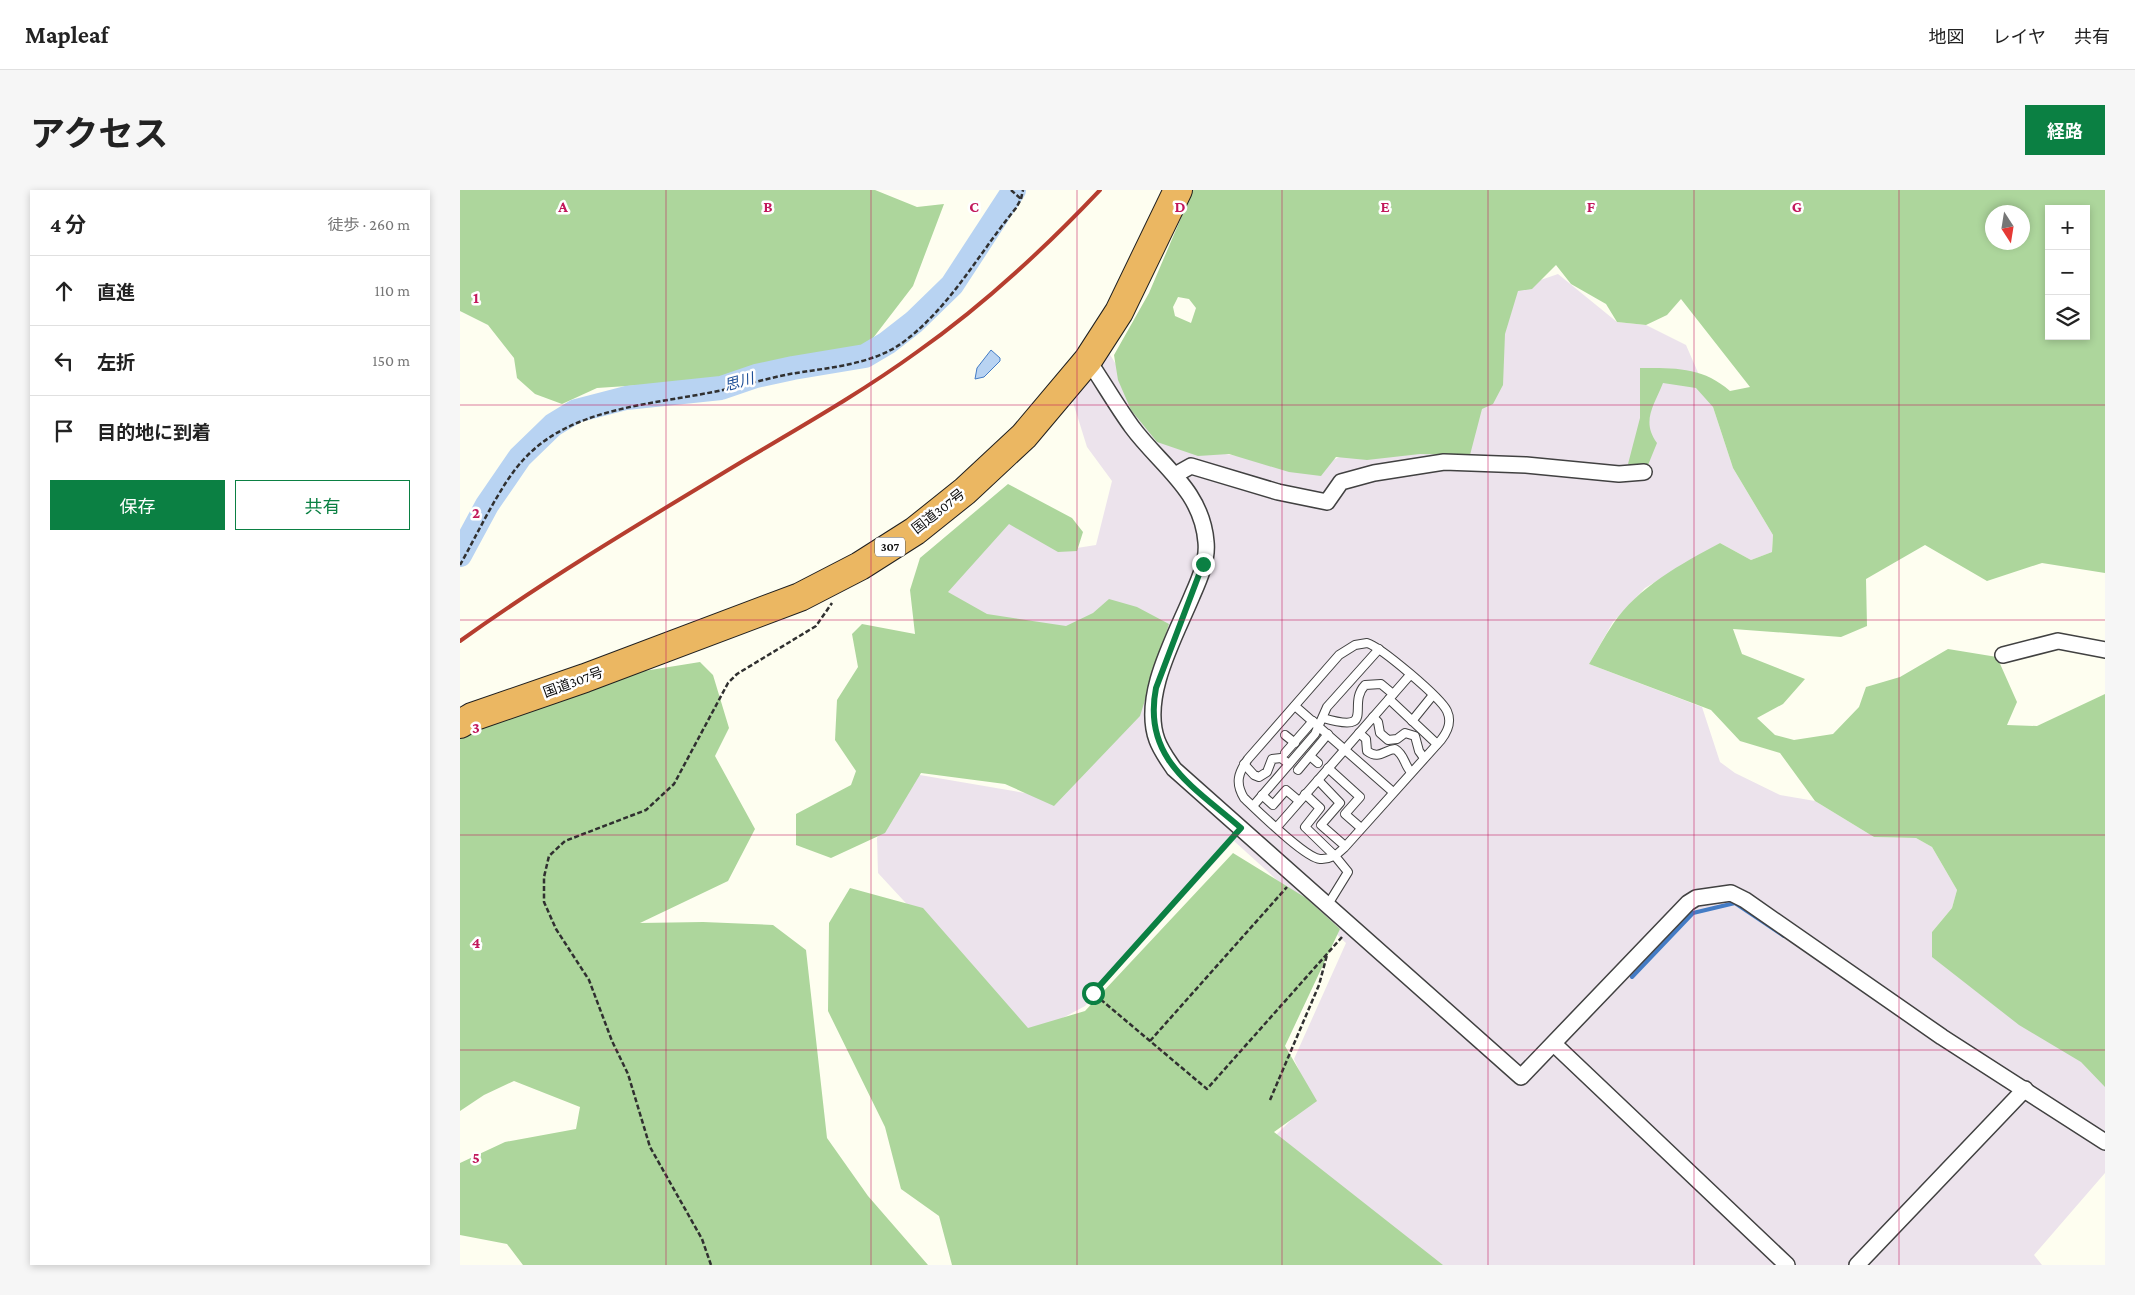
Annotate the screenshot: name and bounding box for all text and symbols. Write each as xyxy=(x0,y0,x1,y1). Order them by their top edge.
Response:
text: Mapleaf xyxy=(25,21,108,48)
text: 地図 xyxy=(1929,27,1965,47)
text: レイヤ xyxy=(1993,27,2046,47)
text: 共有 xyxy=(2074,27,2110,47)
button: 経路 xyxy=(2025,105,2105,155)
text: アクセス xyxy=(30,115,168,154)
text: A xyxy=(557,198,568,215)
text: B xyxy=(763,198,773,215)
text: C xyxy=(969,198,979,215)
text: D xyxy=(1174,198,1186,215)
text: E xyxy=(1380,198,1390,215)
text: F xyxy=(1587,198,1596,215)
text: G xyxy=(1792,198,1802,215)
north arrow xyxy=(1985,205,2030,250)
map controls xyxy=(2045,205,2090,340)
button: + xyxy=(2045,205,2090,250)
text: 4 分 xyxy=(50,213,86,237)
text: 徒歩 · 260 m xyxy=(327,216,410,233)
button: − xyxy=(2045,250,2090,295)
icon: ahead xyxy=(50,277,78,305)
text: 直進 xyxy=(97,282,135,303)
text: 110 m xyxy=(374,282,410,299)
text: 1 xyxy=(473,289,479,306)
button: layers xyxy=(2045,295,2090,340)
icon: left xyxy=(50,347,78,375)
text: 左折 xyxy=(97,352,135,373)
text: 150 m xyxy=(372,352,410,369)
water label: 思川 xyxy=(722,370,757,394)
icon: arrive xyxy=(50,417,78,445)
text: 目的地に到着 xyxy=(97,422,211,443)
button: 保存 xyxy=(50,480,225,530)
button: 共有 xyxy=(235,480,410,530)
street label: 国道307号 xyxy=(908,485,968,537)
text: 2 xyxy=(472,504,480,521)
road number: 307 xyxy=(875,538,905,557)
route end xyxy=(1192,553,1215,576)
street label: 国道307号 xyxy=(541,664,605,700)
text: 3 xyxy=(472,719,480,736)
text: 4 xyxy=(472,934,481,951)
route start xyxy=(1082,982,1105,1005)
text: 5 xyxy=(472,1149,480,1166)

